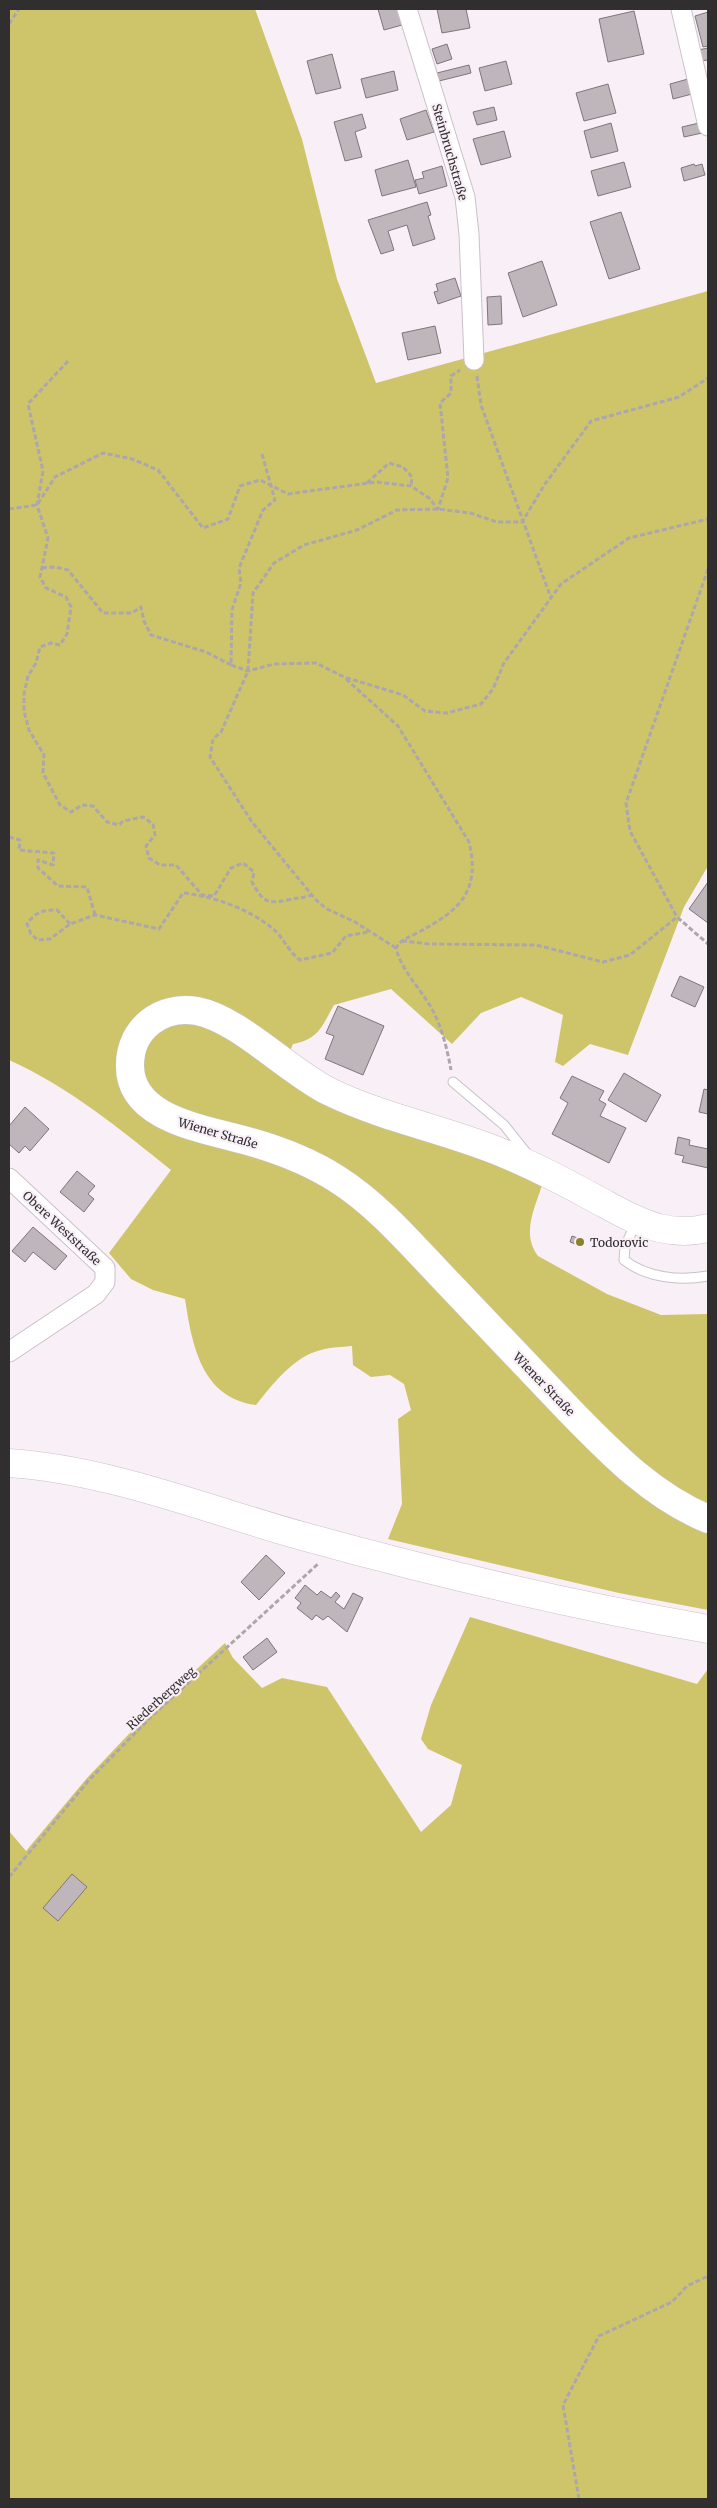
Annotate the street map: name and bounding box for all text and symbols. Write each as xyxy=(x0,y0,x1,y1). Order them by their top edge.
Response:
street label: Steinbruchstraße xyxy=(429,102,471,202)
street label: Wiener Straße xyxy=(175,1114,260,1152)
street label: Obere Weststraße xyxy=(20,1188,104,1268)
place label: Todorovic xyxy=(590,1235,648,1250)
marker: Todorovic xyxy=(574,1236,586,1248)
street label: Wiener Straße xyxy=(509,1349,578,1419)
street label: Riederbergweg xyxy=(123,1663,199,1733)

